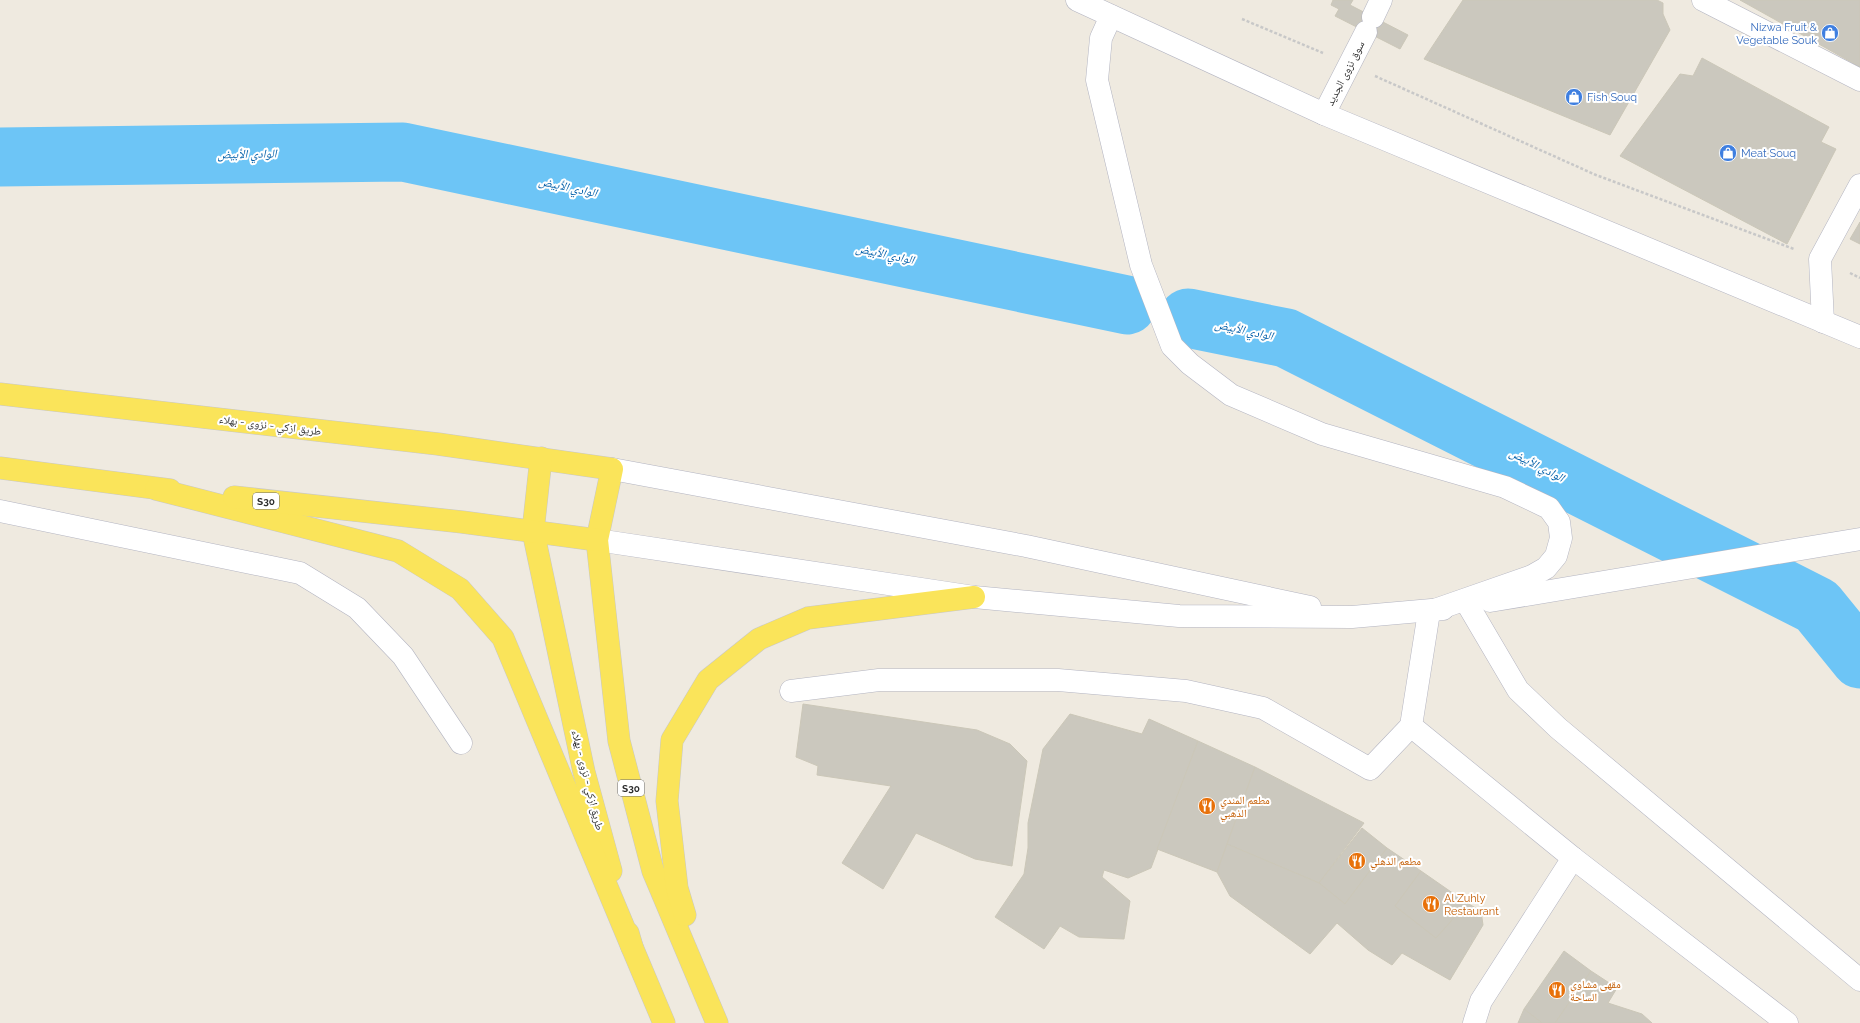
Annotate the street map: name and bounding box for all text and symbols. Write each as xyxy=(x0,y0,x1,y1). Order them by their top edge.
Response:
place label: Nizwa Fruit & Vegetable Souk xyxy=(1736,21,1818,47)
shop icon: Nizwa Fruit & Vegetable Souk xyxy=(1820,23,1840,43)
street label: سوق نزوى الجديد xyxy=(1324,39,1367,108)
shop icon: Fish Souq xyxy=(1564,87,1584,107)
place label: Fish Souq xyxy=(1587,91,1637,104)
shop icon: Meat Souq xyxy=(1718,143,1738,163)
water label: الوادي الأبيض xyxy=(217,146,278,165)
place label: Meat Souq xyxy=(1741,147,1796,160)
water label: الوادي الأبيض xyxy=(537,174,599,203)
water label: الوادي الأبيض xyxy=(854,241,916,270)
water label: الوادي الأبيض xyxy=(1213,317,1275,346)
street label: طريق ازكي - نزوى - بهلاء xyxy=(218,413,322,440)
water label: الوادي الأبيض xyxy=(1506,445,1568,488)
road number: S30 xyxy=(253,493,279,509)
street label: طريق ازكي - نزوى - بهلاء xyxy=(567,729,606,832)
road number: S30 xyxy=(618,780,644,796)
place label: مطعم المندي الذهبي xyxy=(1220,794,1270,822)
restaurant icon: مطعم المندي الذهبي xyxy=(1197,796,1217,816)
restaurant icon: مطعم الذهلي xyxy=(1347,851,1367,871)
place label: مطعم الذهلي xyxy=(1370,855,1421,870)
place label: Al Zuhly Restaurant xyxy=(1444,892,1499,918)
restaurant icon: Al Zuhly Restaurant xyxy=(1421,894,1441,914)
place label: مقهى مشاوي الساحة xyxy=(1570,978,1621,1004)
restaurant icon: مقهى مشاوي الساحة xyxy=(1547,980,1567,1000)

